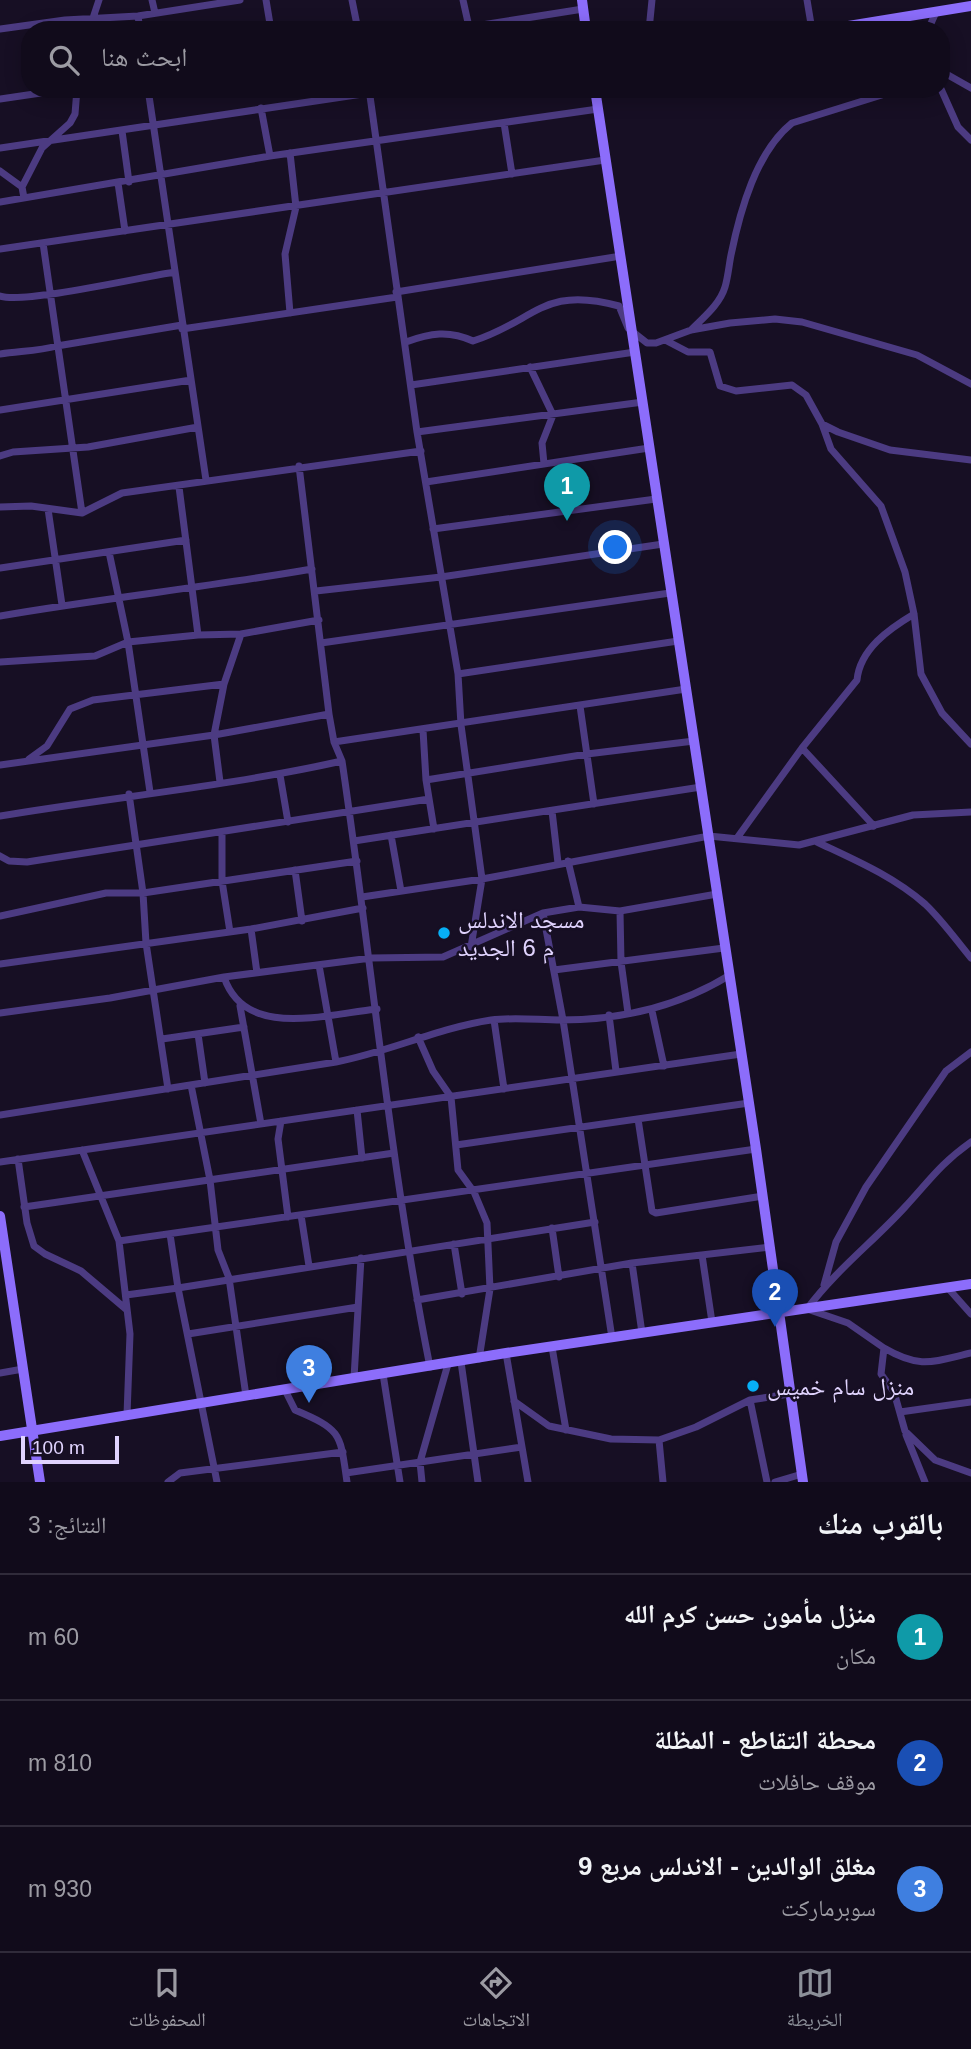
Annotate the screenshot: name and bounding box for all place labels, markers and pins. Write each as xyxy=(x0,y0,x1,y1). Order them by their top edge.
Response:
pin: 1 xyxy=(544,463,590,521)
place label: مسجد الاندلس م 6 الجديد xyxy=(458,906,585,964)
marker: مسجد الاندلس م 6 الجديد xyxy=(436,925,452,941)
pin: 2 xyxy=(752,1269,798,1327)
pin: 3 xyxy=(286,1345,332,1403)
place label: منزل سام خميس xyxy=(767,1373,914,1403)
marker: منزل سام خميس xyxy=(745,1378,761,1394)

